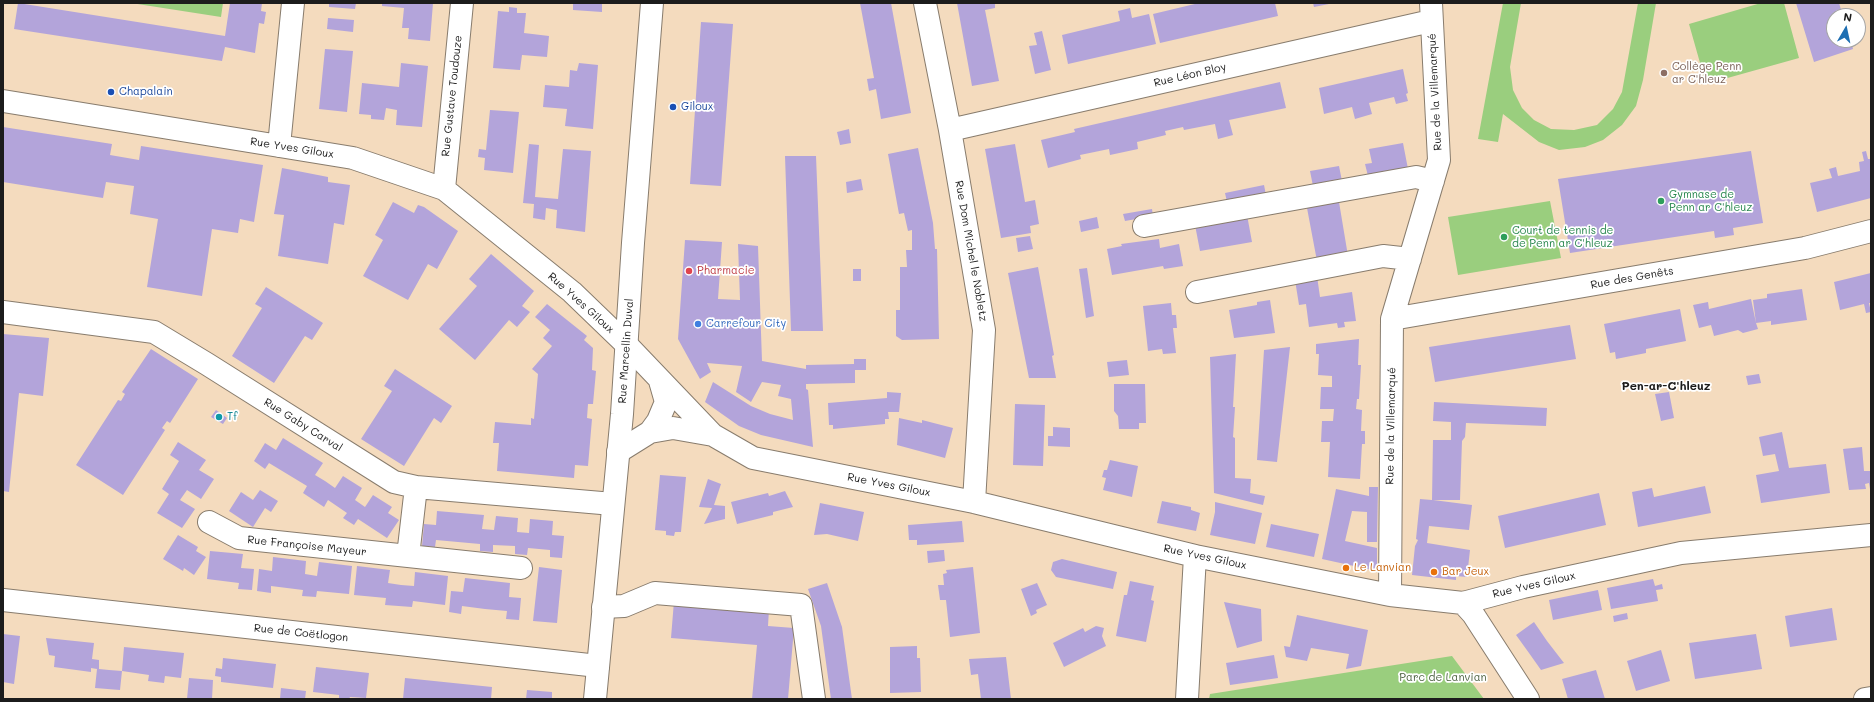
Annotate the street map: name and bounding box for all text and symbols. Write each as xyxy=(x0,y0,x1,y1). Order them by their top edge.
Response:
north arrow xyxy=(1826,8,1866,48)
text: N xyxy=(1842,9,1853,25)
street label: Rue de la Villemarqué xyxy=(1425,33,1445,151)
street label: Rue Gustave Toudouze xyxy=(439,35,465,157)
street label: Rue Léon Bloy xyxy=(1152,60,1228,90)
place label: Collège Penn ar C'hleuz xyxy=(1672,60,1741,86)
marker: Collège Penn ar C'hleuz xyxy=(1659,68,1669,78)
place label: Chapalain xyxy=(119,85,173,99)
marker: Chapalain xyxy=(106,87,116,97)
place label: Giloux xyxy=(681,100,713,114)
marker: Giloux xyxy=(668,102,678,112)
street label: Rue Yves Giloux xyxy=(249,135,335,161)
street label: Rue Dom Michel le Nobletz xyxy=(952,179,990,323)
place label: Gymnase de Penn ar C'hleuz xyxy=(1669,188,1752,214)
marker: Gymnase de Penn ar C'hleuz xyxy=(1656,196,1666,206)
place label: Court de tennis de de Penn ar C'hleuz xyxy=(1512,224,1613,250)
marker: Court de tennis de de Penn ar C'hleuz xyxy=(1499,232,1509,242)
place label: Pharmacie xyxy=(697,264,755,278)
street label: Rue des Genêts xyxy=(1589,264,1675,292)
marker: Pharmacie xyxy=(684,266,694,276)
street label: Rue Yves Giloux xyxy=(545,270,617,336)
street label: Rue Marcellin Duval xyxy=(616,298,636,404)
place label: Carrefour City xyxy=(706,317,786,331)
marker: Carrefour City xyxy=(693,319,703,329)
street label: Rue de la Villemarqué xyxy=(1383,367,1399,485)
district label: Pen-ar-C'hleuz xyxy=(1621,379,1711,393)
street label: Rue Gaby Carval xyxy=(261,395,345,455)
place label: Tf xyxy=(227,410,237,424)
marker: Tf xyxy=(214,412,224,422)
street label: Rue Yves Giloux xyxy=(846,470,932,500)
street label: Rue Françoise Mayeur xyxy=(247,533,367,559)
street label: Rue Yves Giloux xyxy=(1162,542,1248,572)
place label: Le Lanvian xyxy=(1354,561,1411,575)
marker: Le Lanvian xyxy=(1341,563,1351,573)
place label: Bar Jeux xyxy=(1442,565,1489,579)
marker: Bar Jeux xyxy=(1429,567,1439,577)
street label: Rue Yves Giloux xyxy=(1491,569,1577,601)
street label: Rue de Coëtlogon xyxy=(253,621,349,645)
park label: Parc de Lanvian xyxy=(1399,671,1487,685)

